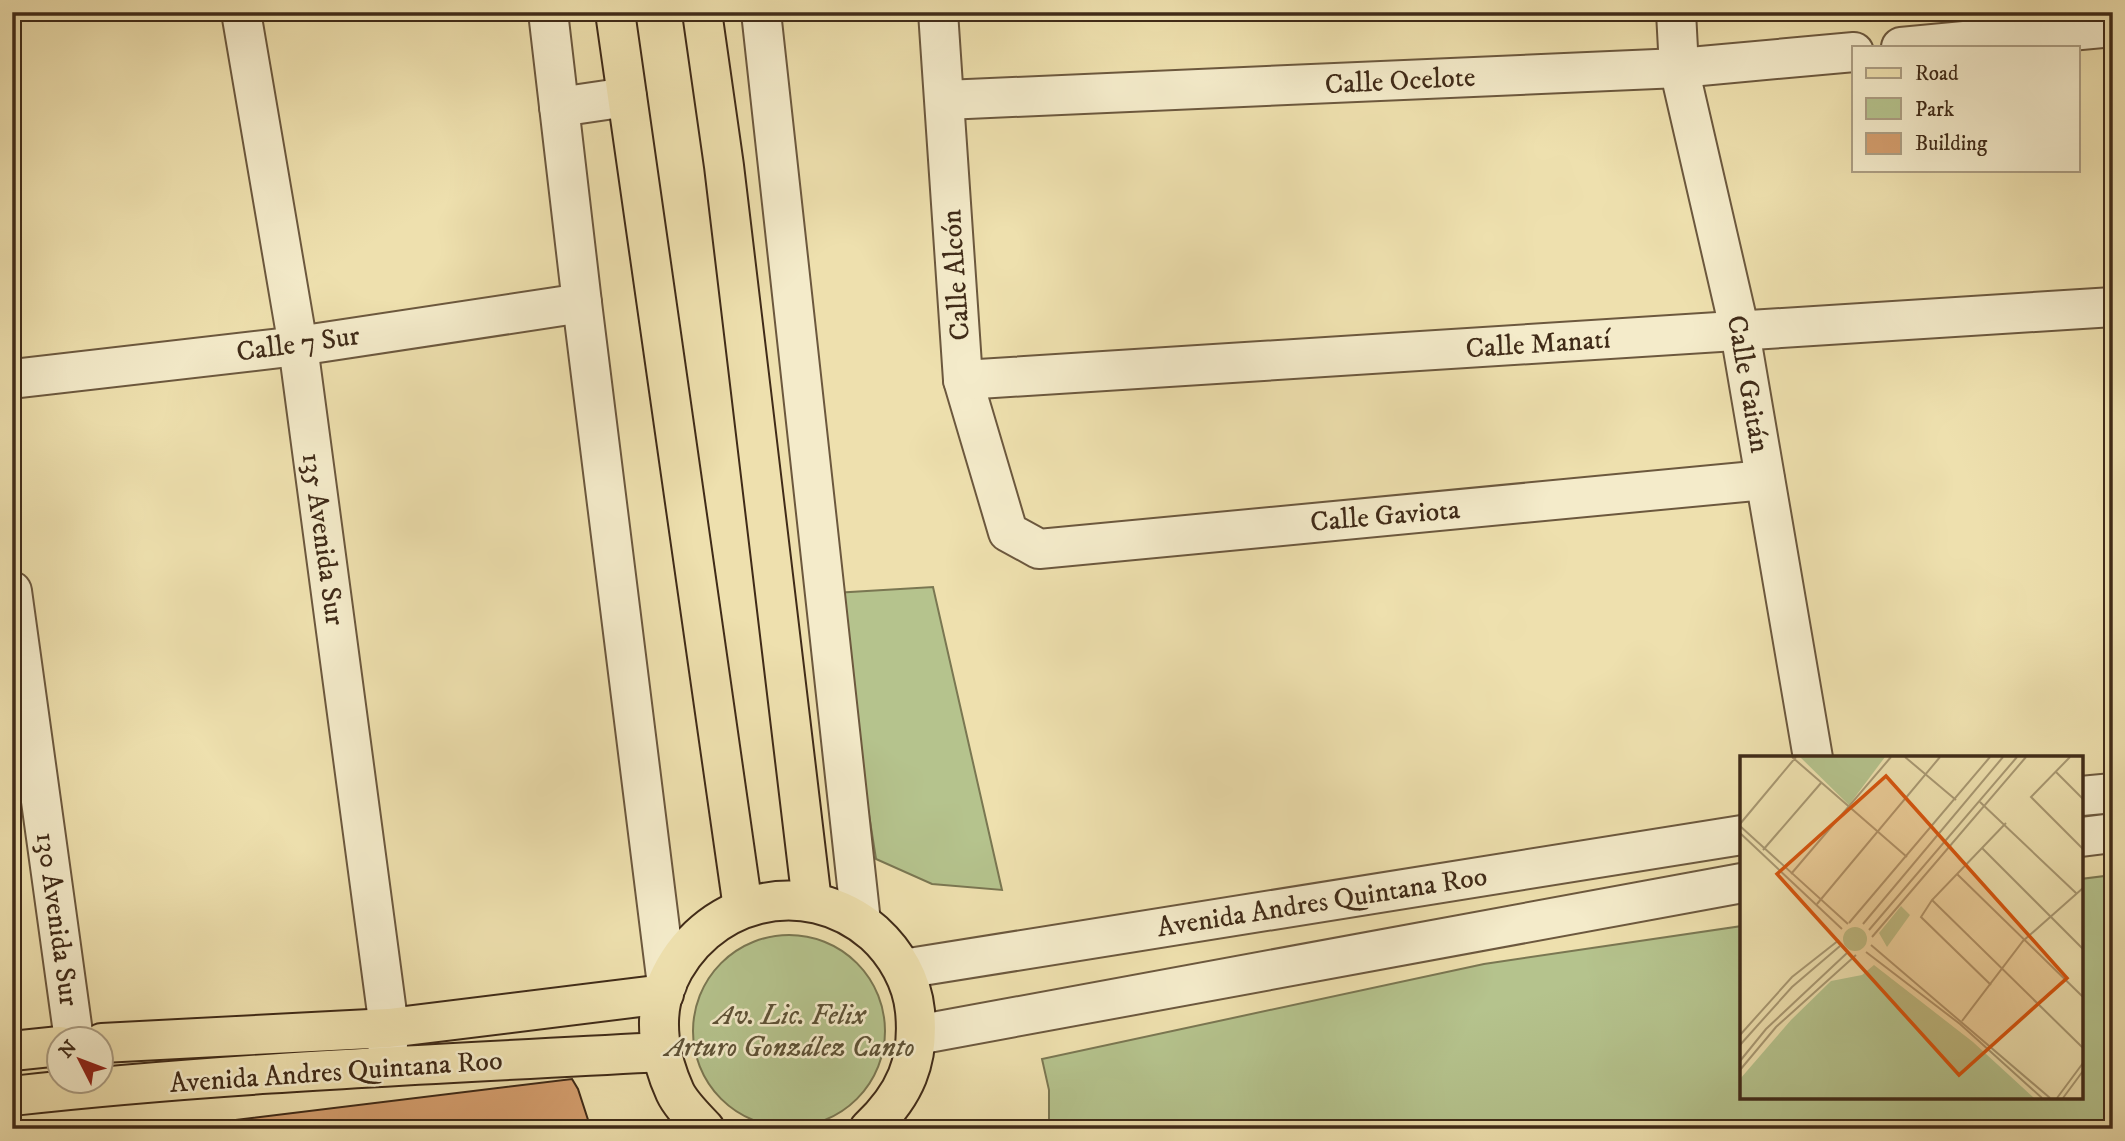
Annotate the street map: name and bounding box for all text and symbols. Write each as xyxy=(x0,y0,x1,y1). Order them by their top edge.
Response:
legend xyxy=(1852,46,2080,172)
street label: Calle Ocelote xyxy=(1324,60,1476,102)
text: Road xyxy=(1915,61,1959,87)
text: Park xyxy=(1915,97,1955,123)
text: Building xyxy=(1915,131,1988,157)
street label: Calle Alcón xyxy=(934,208,978,342)
street label: Calle Gaitán xyxy=(1719,313,1777,456)
street label: Calle 7 Sur xyxy=(234,318,363,370)
street label: Calle Manatí xyxy=(1464,321,1613,367)
street label: 135 Avenida Sur xyxy=(294,450,353,628)
street label: Calle Gaviota xyxy=(1309,492,1461,540)
inset map xyxy=(1740,756,2083,1099)
street label: 130 Avenida Sur xyxy=(27,830,87,1009)
street label: Avenida Andres Quintana Roo xyxy=(1154,859,1490,945)
park label: Av. Lic. Felix Arturo González Canto xyxy=(662,998,915,1065)
north arrow xyxy=(46,1026,116,1096)
text: N xyxy=(55,1036,83,1063)
street label: Avenida Andres Quintana Roo xyxy=(168,1043,504,1101)

